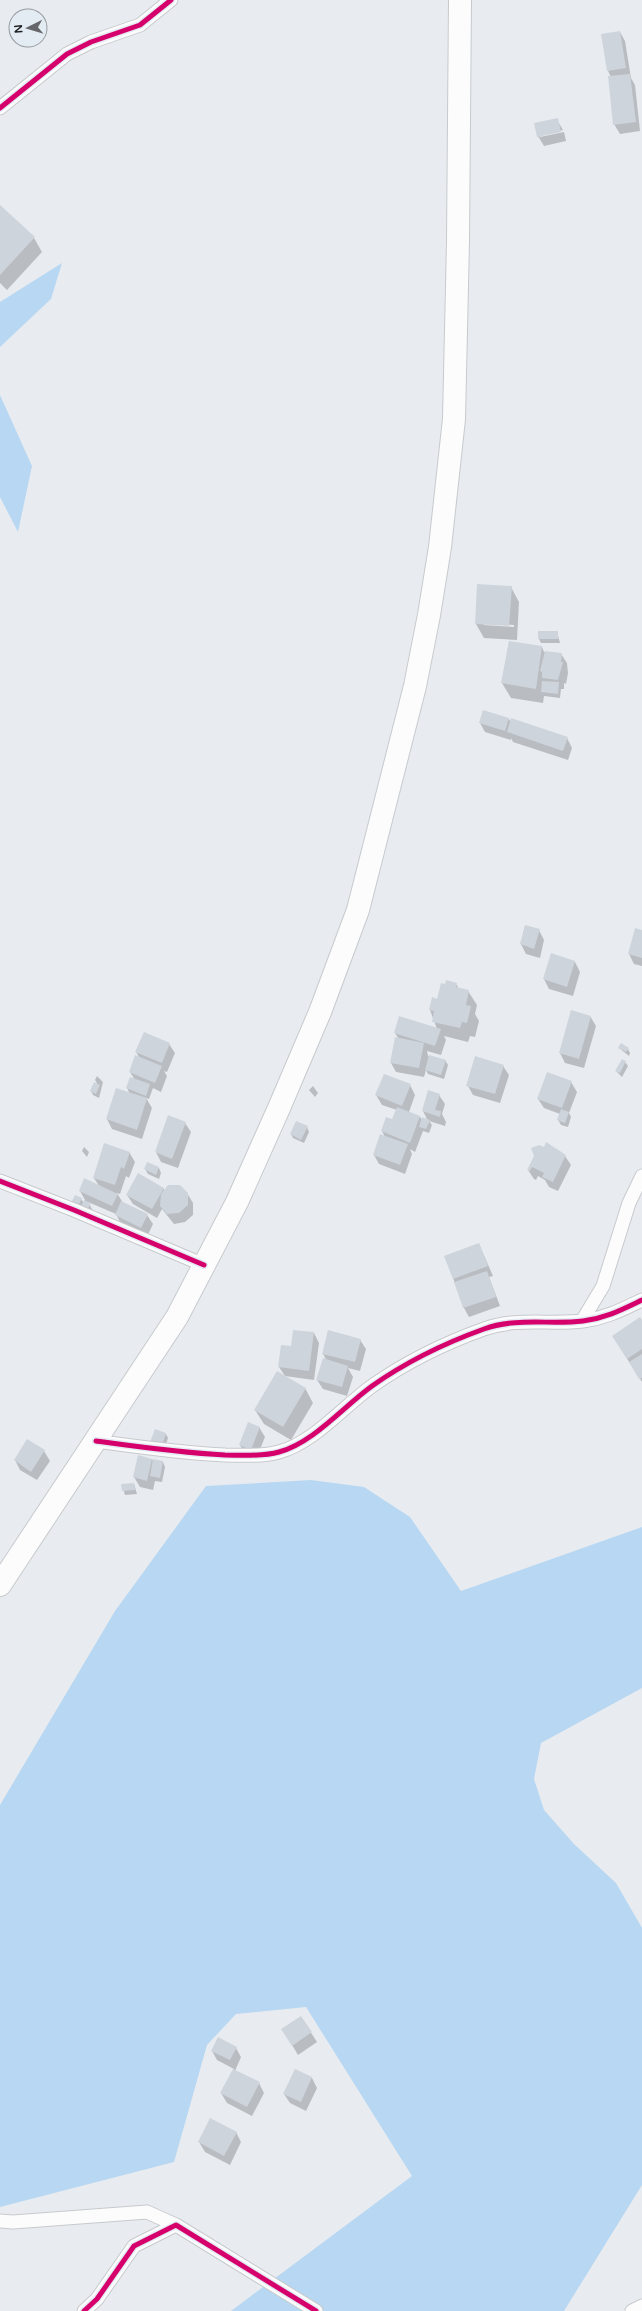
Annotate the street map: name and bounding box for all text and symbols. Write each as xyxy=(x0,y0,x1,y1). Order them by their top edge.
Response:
north arrow xyxy=(8,8,48,48)
text: N xyxy=(12,24,25,34)

